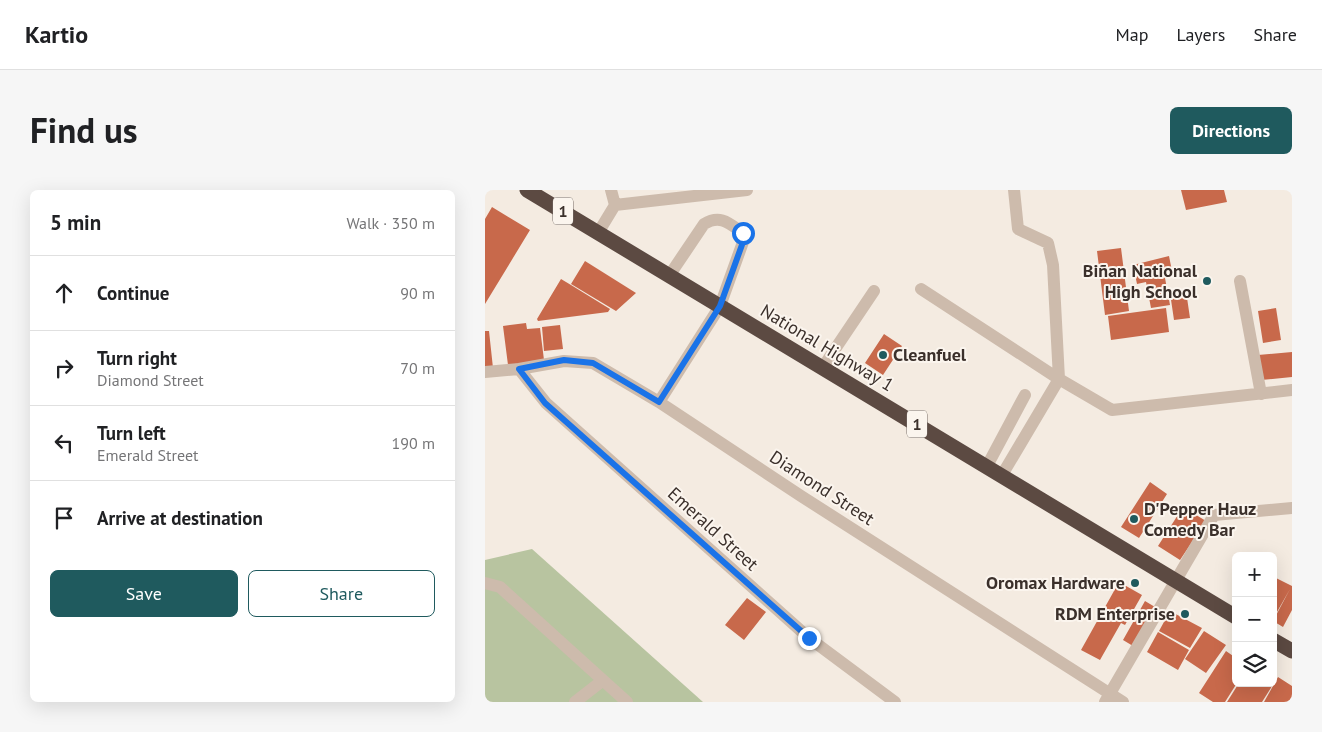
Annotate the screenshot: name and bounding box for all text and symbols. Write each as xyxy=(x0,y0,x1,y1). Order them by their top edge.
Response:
text: Kartio xyxy=(25,19,88,50)
text: Map xyxy=(1116,23,1148,46)
text: Layers xyxy=(1176,23,1225,46)
text: Share xyxy=(1253,23,1297,46)
text: Find us xyxy=(30,107,138,153)
button: Directions xyxy=(1170,107,1292,154)
road number: 1 xyxy=(553,198,573,224)
text: 5 min xyxy=(50,209,101,236)
text: Walk · 350 m xyxy=(346,213,435,233)
route start xyxy=(732,222,755,245)
place label: Biñan National High School xyxy=(1083,259,1198,303)
marker: Biñan National High School xyxy=(1201,275,1213,287)
icon: ahead xyxy=(50,279,78,307)
text: Continue xyxy=(97,281,169,305)
text: 90 m xyxy=(400,283,435,303)
street label: National Highway 1 xyxy=(756,299,898,396)
place label: Cleanfuel xyxy=(893,343,967,366)
text: Turn right xyxy=(97,346,177,370)
marker: Cleanfuel xyxy=(877,349,889,361)
icon: right xyxy=(50,354,78,382)
text: 70 m xyxy=(400,358,435,378)
text: Diamond Street xyxy=(97,370,204,390)
road number: 1 xyxy=(907,410,927,438)
text: Turn left xyxy=(97,421,166,445)
icon: left xyxy=(50,429,78,457)
text: 190 m xyxy=(392,433,435,453)
text: Emerald Street xyxy=(97,445,199,465)
street label: Diamond Street xyxy=(766,445,879,530)
street label: Emerald Street xyxy=(663,482,763,575)
place label: D'Pepper Hauz Comedy Bar xyxy=(1144,497,1256,541)
icon: arrive xyxy=(50,504,78,532)
text: Arrive at destination xyxy=(97,506,263,530)
marker: D'Pepper Hauz Comedy Bar xyxy=(1128,513,1140,525)
map controls xyxy=(1232,552,1277,687)
button: + xyxy=(1232,552,1277,597)
button: Save xyxy=(50,570,238,617)
button: Share xyxy=(248,570,435,617)
place label: Oromax Hardware xyxy=(986,571,1125,594)
marker: Oromax Hardware xyxy=(1129,577,1141,589)
button: − xyxy=(1232,597,1277,642)
place label: RDM Enterprise xyxy=(1055,602,1175,625)
marker: RDM Enterprise xyxy=(1179,608,1191,620)
route end xyxy=(798,627,821,650)
button: layers xyxy=(1232,642,1277,687)

